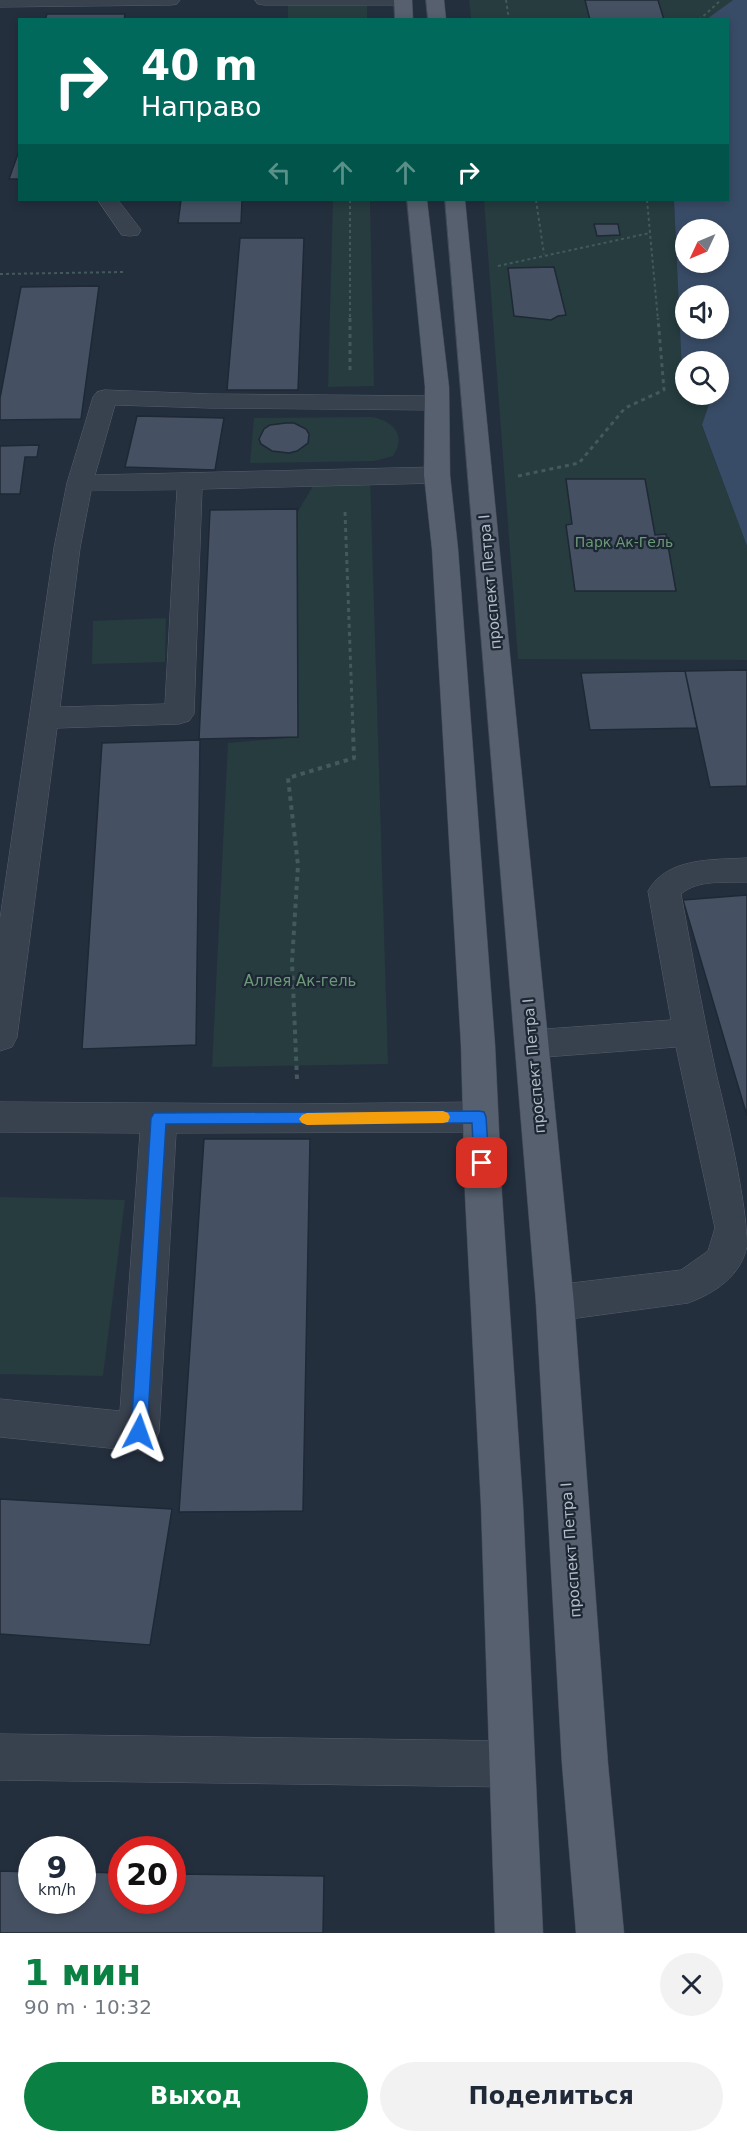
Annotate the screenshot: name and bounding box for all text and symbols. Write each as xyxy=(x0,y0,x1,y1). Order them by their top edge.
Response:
text: 40 m xyxy=(141,41,258,90)
icon: right xyxy=(42,42,120,120)
text: Направо xyxy=(141,91,262,122)
icon: left xyxy=(263,156,296,189)
icon: ahead xyxy=(326,156,359,189)
icon: ahead xyxy=(389,156,422,189)
icon: right xyxy=(452,156,485,189)
north arrow xyxy=(675,219,729,273)
map controls xyxy=(675,219,729,405)
button: sound xyxy=(675,285,729,339)
button: search xyxy=(675,351,729,405)
street label: проспект Петра I xyxy=(475,514,505,650)
park label: Парк Ак-Гель xyxy=(575,534,673,550)
park label: Аллея Ак-гель xyxy=(244,972,356,990)
street label: проспект Петра I xyxy=(519,998,549,1134)
pin xyxy=(456,1137,507,1188)
icon: arrive xyxy=(465,1146,498,1179)
position arrow xyxy=(107,1400,171,1464)
street label: проспект Петра I xyxy=(557,1482,585,1618)
speed limit sign: 20 xyxy=(108,1836,186,1914)
text: 9 xyxy=(47,1850,67,1885)
text: km/h xyxy=(38,1881,76,1899)
text: 1 мин xyxy=(24,1952,141,1993)
button: close xyxy=(660,1953,723,2016)
text: 90 m · 10:32 xyxy=(24,1995,152,2019)
button: Выход xyxy=(24,2062,368,2131)
button: Поделиться xyxy=(380,2062,723,2131)

